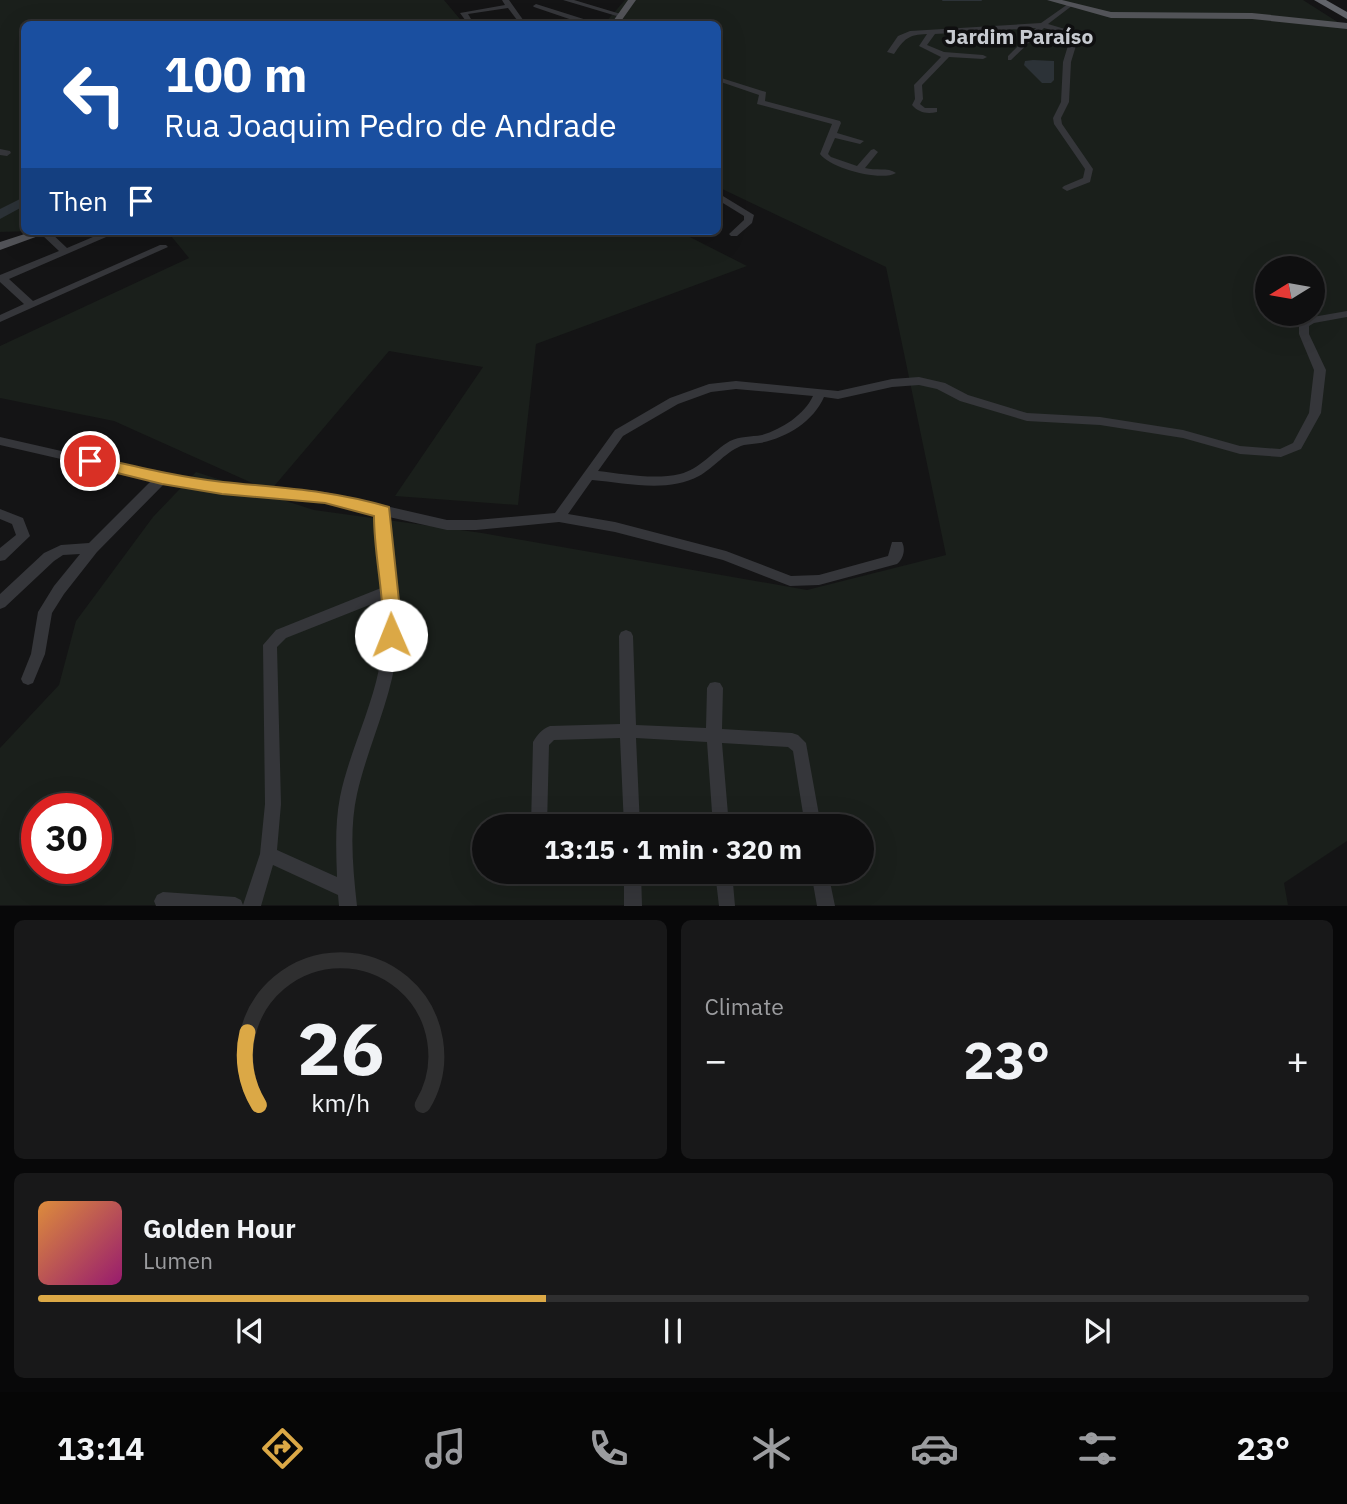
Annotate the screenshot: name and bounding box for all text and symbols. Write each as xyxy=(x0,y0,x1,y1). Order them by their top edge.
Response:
district label: Jardim Paraíso xyxy=(945,22,1093,50)
text: 100 m xyxy=(164,42,308,105)
icon: left xyxy=(49,49,140,140)
text: Rua Joaquim Pedro de Andrade xyxy=(164,104,617,146)
icon: arrive xyxy=(122,182,160,220)
text: Then xyxy=(49,184,108,218)
north arrow xyxy=(1255,256,1325,326)
map controls xyxy=(1255,256,1325,326)
pin xyxy=(60,431,120,491)
icon: arrive xyxy=(71,442,109,480)
position arrow xyxy=(354,598,428,672)
speed limit sign: 30 xyxy=(21,793,112,884)
text: 13:15 · 1 min · 320 m xyxy=(544,832,802,866)
text: Climate xyxy=(705,991,784,1021)
text: 26 xyxy=(297,1001,384,1096)
text: 23° xyxy=(963,1026,1050,1093)
text: − xyxy=(705,1035,727,1084)
text: + xyxy=(1286,1035,1309,1084)
text: km/h xyxy=(311,1086,370,1119)
text: Golden Hour xyxy=(143,1211,296,1245)
text: Lumen xyxy=(143,1245,213,1275)
icon: previous xyxy=(231,1312,269,1350)
icon: pause xyxy=(654,1312,692,1350)
icon: next xyxy=(1078,1312,1116,1350)
icon: directions xyxy=(258,1424,307,1473)
icon: music xyxy=(421,1424,470,1473)
icon: phone xyxy=(584,1424,633,1473)
icon: climate xyxy=(747,1424,796,1473)
icon: car xyxy=(910,1424,959,1473)
icon: filters xyxy=(1073,1424,1122,1473)
text: 13:14 xyxy=(57,1427,144,1469)
text: 23° xyxy=(1236,1427,1290,1469)

